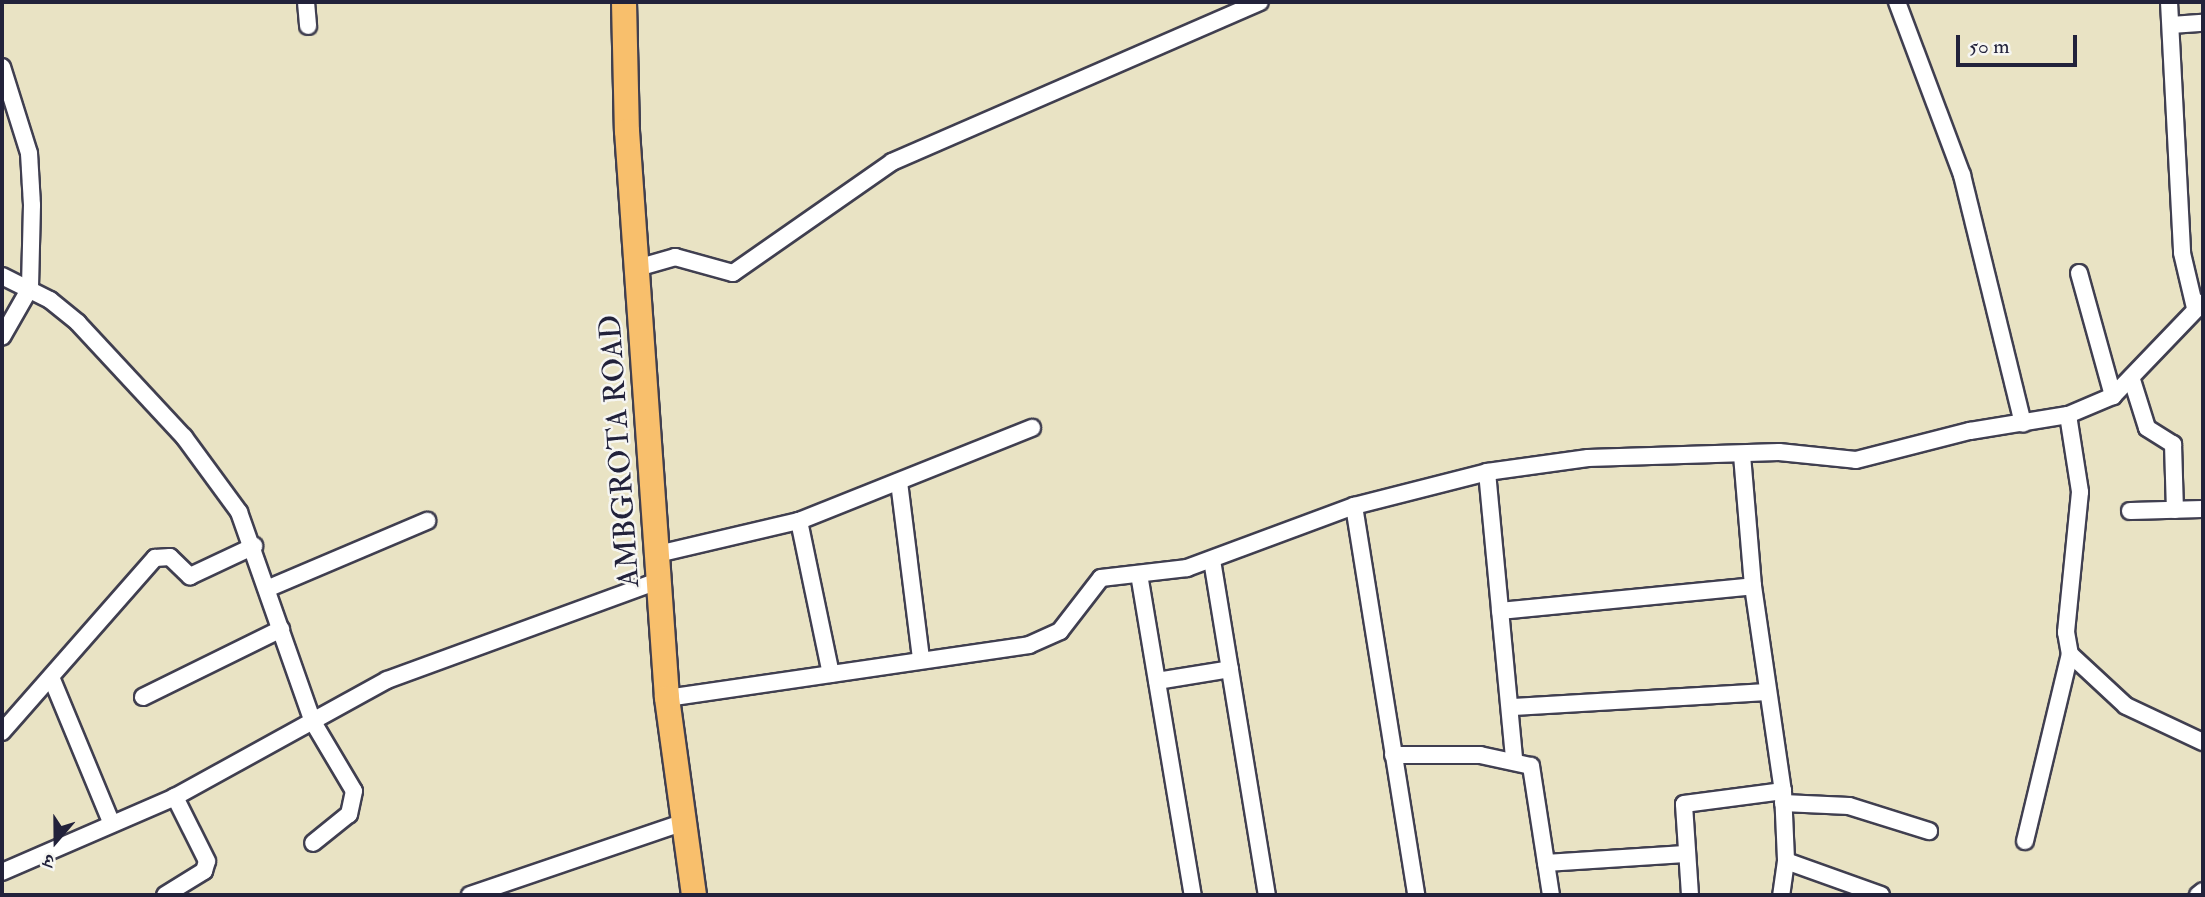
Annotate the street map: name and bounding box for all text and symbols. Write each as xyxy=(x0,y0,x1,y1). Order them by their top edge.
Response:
scale bar xyxy=(1960,21,2081,65)
text: 50 m xyxy=(1969,33,2010,60)
street label: AMBGROTA ROAD xyxy=(593,313,647,589)
north arrow xyxy=(21,806,91,876)
text: उ xyxy=(40,848,57,874)

